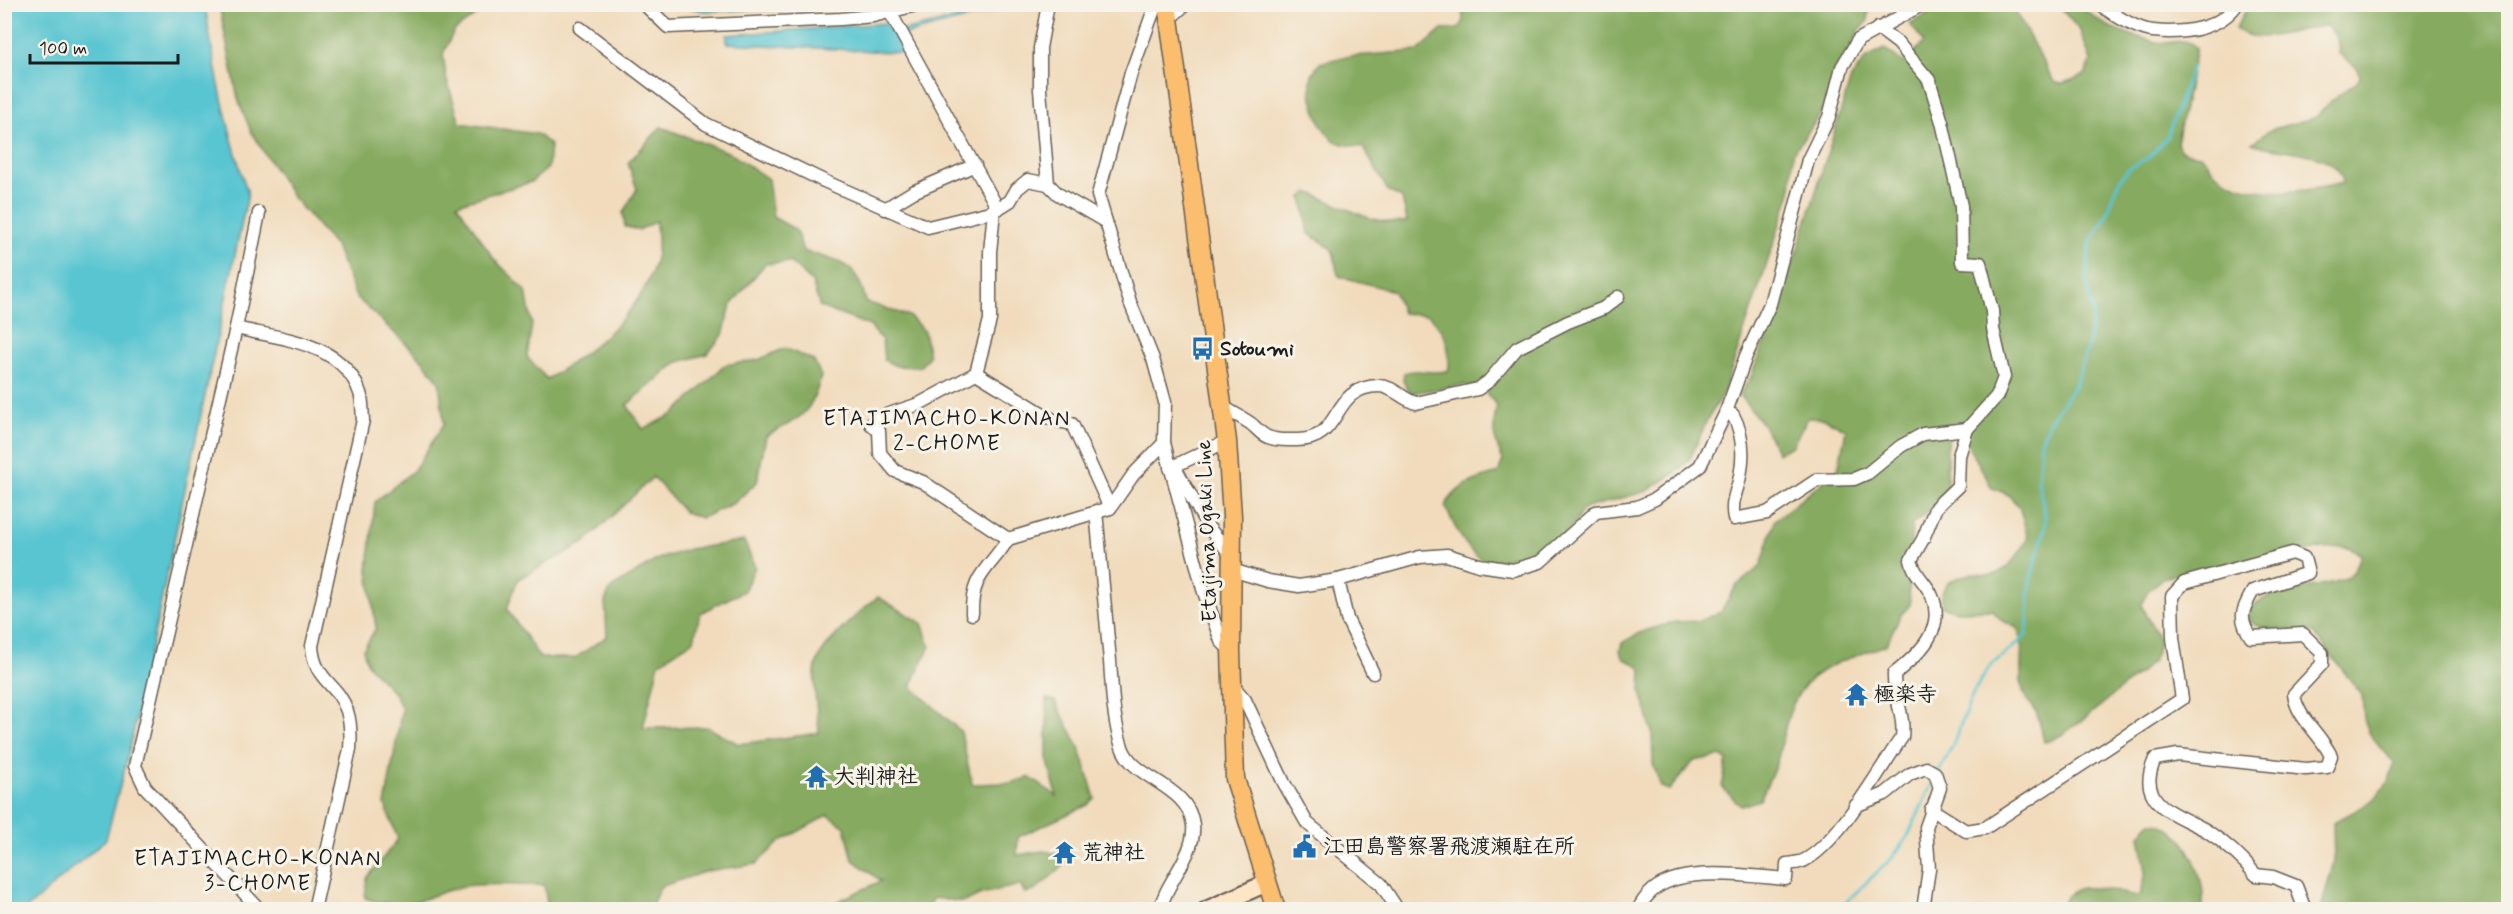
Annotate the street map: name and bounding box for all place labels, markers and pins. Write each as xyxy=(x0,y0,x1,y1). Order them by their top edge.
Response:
bus stop icon: Sotoumi xyxy=(1189,335,1215,361)
place label: Sotoumi xyxy=(1220,335,1294,363)
temple icon: 極楽寺 xyxy=(1843,681,1869,707)
place label: 極楽寺 xyxy=(1874,681,1937,709)
temple icon: 大判神社 xyxy=(803,763,829,789)
place label: 大判神社 xyxy=(834,763,918,791)
public building icon: 江田島警察署飛渡瀬駐在所 xyxy=(1292,833,1318,859)
place label: 江田島警察署飛渡瀬駐在所 xyxy=(1323,833,1575,861)
temple icon: 荒神社 xyxy=(1051,839,1077,865)
place label: 荒神社 xyxy=(1082,839,1145,867)

